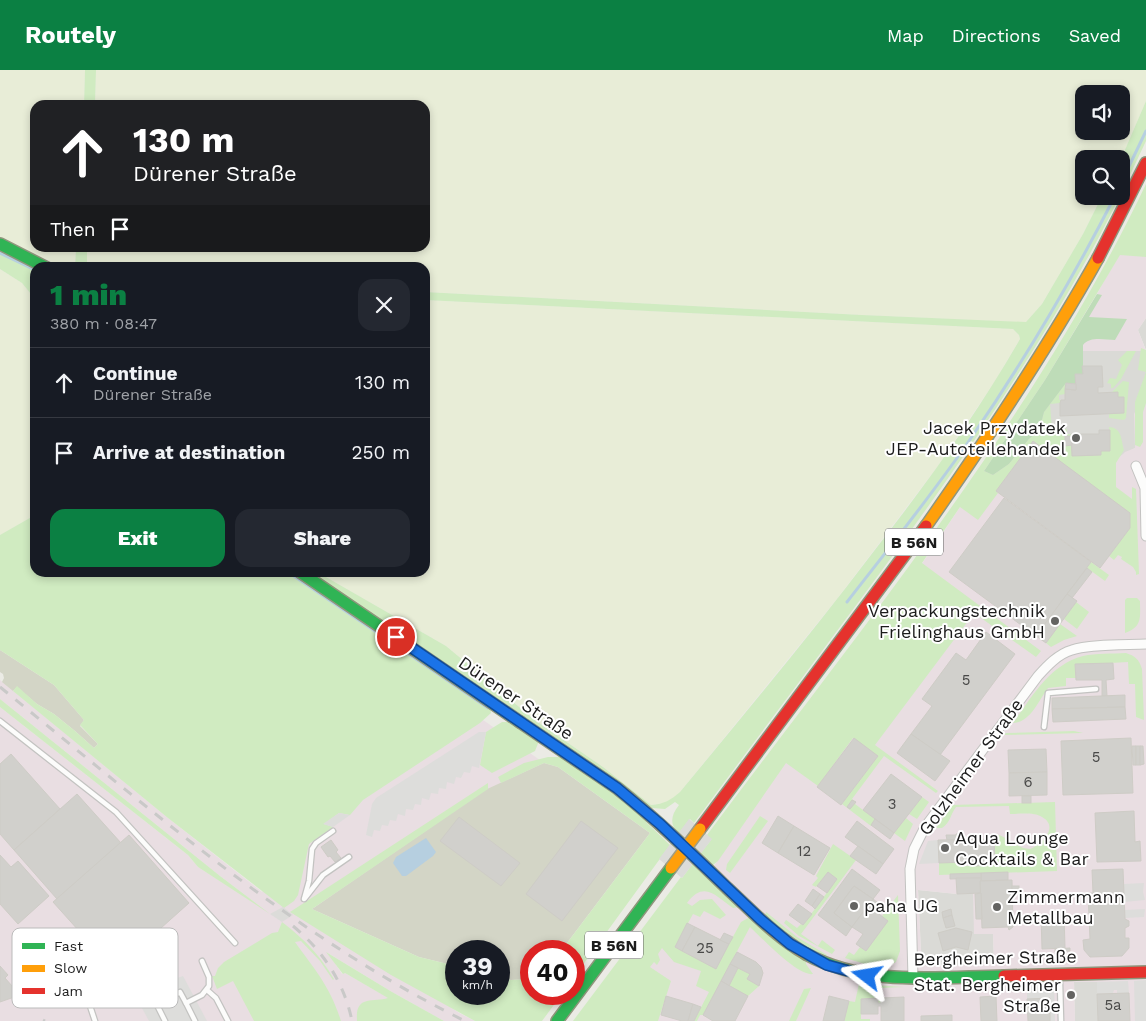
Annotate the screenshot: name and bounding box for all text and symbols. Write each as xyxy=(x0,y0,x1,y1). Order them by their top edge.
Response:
text: Routely xyxy=(25,21,116,49)
text: Map xyxy=(887,25,924,46)
text: Directions xyxy=(952,25,1041,46)
text: Saved xyxy=(1069,25,1121,46)
map controls xyxy=(1075,85,1130,205)
button: sound xyxy=(1075,85,1130,140)
text: 130 m xyxy=(133,119,234,161)
icon: ahead xyxy=(50,120,115,185)
button: search xyxy=(1075,150,1130,205)
text: Dürener Straße xyxy=(133,161,297,186)
icon: arrive xyxy=(106,215,134,243)
text: Then xyxy=(50,218,96,241)
text: 1 min xyxy=(50,277,127,312)
button: close xyxy=(358,279,410,331)
text: 380 m · 08:47 xyxy=(50,314,157,333)
text: Continue xyxy=(93,362,177,385)
icon: ahead xyxy=(50,369,78,397)
text: 130 m xyxy=(355,371,410,394)
text: Dürener Straße xyxy=(93,385,212,404)
place label: Jacek Przydatek JEP-Autoteilehandel xyxy=(886,417,1066,459)
marker: Jacek Przydatek JEP-Autoteilehandel xyxy=(1070,432,1082,444)
icon: arrive xyxy=(50,439,78,467)
text: Arrive at destination xyxy=(93,441,285,464)
text: 250 m xyxy=(351,441,410,464)
button: Exit xyxy=(50,509,225,567)
button: Share xyxy=(235,509,410,567)
road number: B 56N xyxy=(885,528,943,556)
place label: Verpackungstechnik Frielinghaus GmbH xyxy=(868,600,1045,642)
marker: Verpackungstechnik Frielinghaus GmbH xyxy=(1049,615,1061,627)
pin xyxy=(375,616,417,658)
icon: arrive xyxy=(382,623,410,651)
street label: Dürener Straße xyxy=(455,651,578,744)
house number: 5 xyxy=(962,671,970,689)
street label: Golzheimer Straße xyxy=(914,694,1027,839)
house number: 5 xyxy=(1092,748,1100,766)
house number: 6 xyxy=(1023,773,1033,791)
house number: 3 xyxy=(888,795,896,813)
place label: Aqua Lounge Cocktails & Bar xyxy=(955,827,1089,869)
house number: 12 xyxy=(797,842,811,860)
marker: Aqua Lounge Cocktails & Bar xyxy=(939,842,951,854)
place label: Zimmermann Metallbau xyxy=(1007,886,1125,928)
place label: paha UG xyxy=(864,895,938,916)
marker: paha UG xyxy=(848,900,860,912)
marker: Zimmermann Metallbau xyxy=(991,901,1003,913)
legend xyxy=(12,928,178,1008)
road number: B 56N xyxy=(585,932,643,958)
text: Fast xyxy=(54,938,83,954)
house number: 25 xyxy=(696,939,714,957)
speed limit sign: 40 xyxy=(520,940,585,1005)
street label: Bergheimer Straße xyxy=(913,946,1077,969)
position arrow xyxy=(840,949,892,1001)
text: 39 xyxy=(462,952,493,981)
text: Slow xyxy=(54,960,87,976)
place label: Stat. Bergheimer Straße xyxy=(914,974,1061,1016)
text: km/h xyxy=(462,978,493,992)
text: Jam xyxy=(54,983,83,999)
marker: Stat. Bergheimer Straße xyxy=(1065,989,1077,1001)
house number: 5a xyxy=(1104,996,1122,1014)

